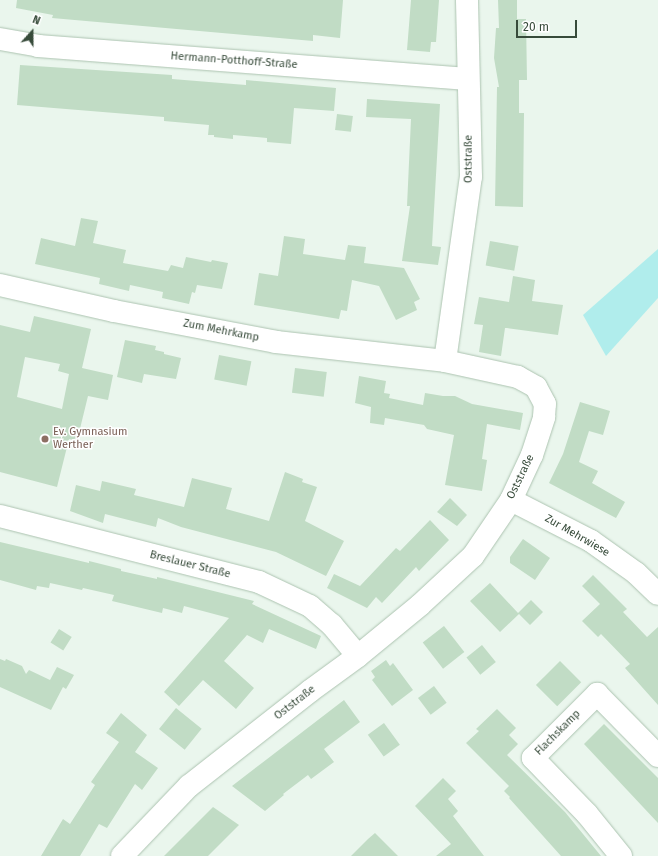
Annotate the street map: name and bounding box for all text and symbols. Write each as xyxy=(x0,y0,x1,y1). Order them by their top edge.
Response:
north arrow xyxy=(12,12,52,52)
scale bar xyxy=(518,12,579,38)
text: N xyxy=(31,13,42,28)
text: 20 m xyxy=(523,20,549,34)
street label: Hermann-Potthoff-Straße xyxy=(170,50,298,72)
street label: Oststraße xyxy=(462,135,476,183)
street label: Zum Mehrkamp xyxy=(182,317,260,345)
place label: Ev. Gymnasium Werther xyxy=(53,426,127,452)
marker: Ev. Gymnasium Werther xyxy=(40,434,50,444)
street label: Oststraße xyxy=(505,452,537,502)
street label: Zur Mehrwiese xyxy=(542,512,612,560)
street label: Breslauer Straße xyxy=(148,549,232,581)
street label: Oststraße xyxy=(272,683,318,723)
street label: Flachskamp xyxy=(533,708,583,758)

